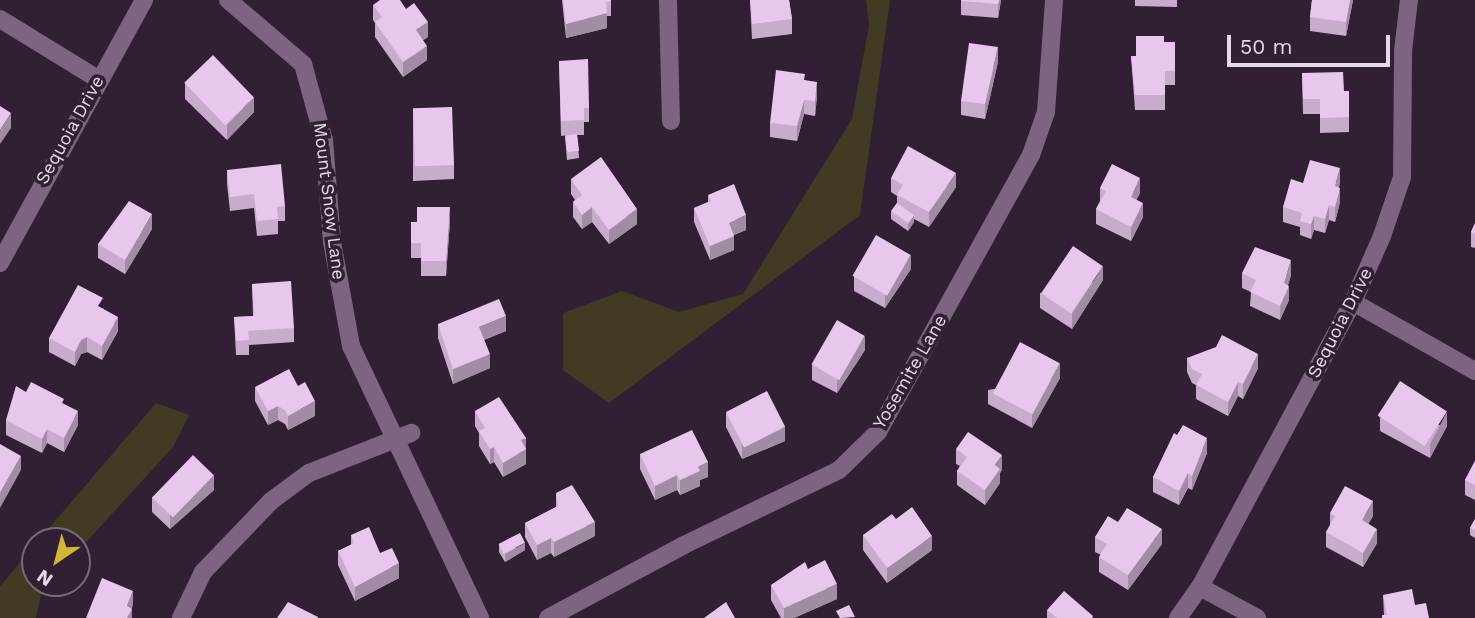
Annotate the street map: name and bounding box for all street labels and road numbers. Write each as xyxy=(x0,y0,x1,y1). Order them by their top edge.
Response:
street label: Sequoia Drive xyxy=(31,72,109,188)
street label: Mount Snow Lane xyxy=(309,121,349,281)
street label: Sequoia Drive xyxy=(1303,264,1377,382)
street label: Yosemite Lane xyxy=(869,311,951,433)

